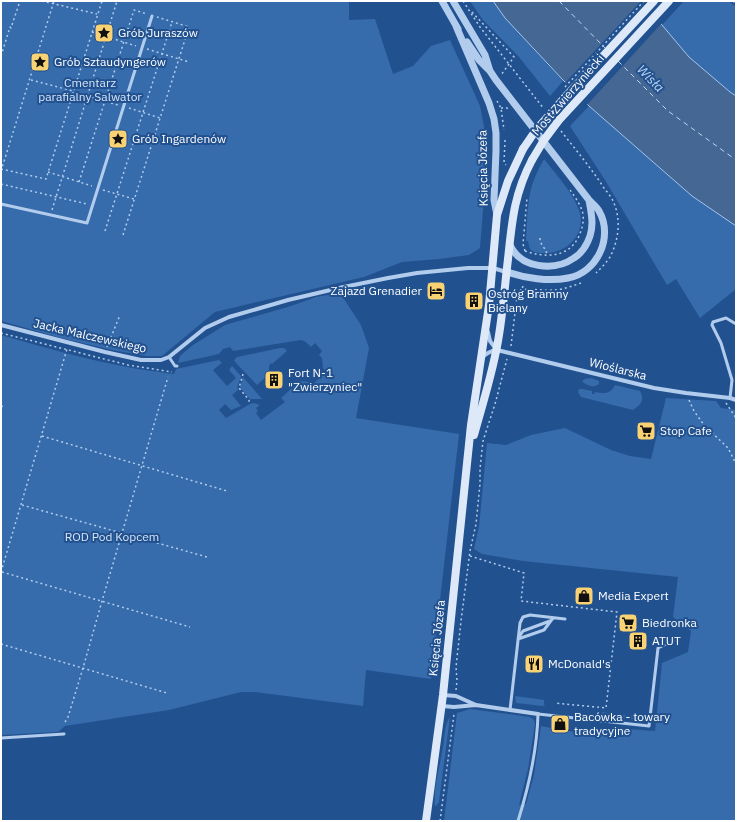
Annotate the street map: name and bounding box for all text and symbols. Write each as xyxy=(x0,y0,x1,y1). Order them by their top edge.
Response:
place icon: Grób Juraszów xyxy=(93,22,115,44)
place label: Grób Juraszów xyxy=(118,25,198,40)
place icon: Grób Sztaudyngerów xyxy=(29,51,51,73)
street label: Most Zwierzyniecki xyxy=(528,51,607,138)
place label: Grób Sztaudyngerów xyxy=(54,54,166,69)
water label: Wisła xyxy=(633,61,668,96)
park label: Cmentarz parafialny Salwator xyxy=(38,75,142,104)
place icon: Grób Ingardenów xyxy=(107,128,129,150)
street label: Księcia Józefa xyxy=(474,129,491,206)
place label: Grób Ingardenów xyxy=(132,131,226,146)
hotel icon: Zajazd Grenadier xyxy=(425,280,447,302)
place label: Zajazd Grenadier xyxy=(331,283,423,298)
place label: Ostróg Bramny Bielany xyxy=(488,286,569,315)
building icon: Ostróg Bramny Bielany xyxy=(463,290,485,312)
street label: Jacka Malczewskiego xyxy=(32,315,148,356)
street label: Wioślarska xyxy=(588,354,649,383)
place label: Fort N-1 "Zwierzyniec" xyxy=(288,365,362,394)
building icon: Fort N-1 "Zwierzyniec" xyxy=(263,369,285,391)
supermarket icon: Stop Cafe xyxy=(635,420,657,442)
place label: Stop Cafe xyxy=(660,423,712,438)
park label: ROD Pod Kopcem xyxy=(65,529,159,544)
shop icon: Media Expert xyxy=(573,585,595,607)
place label: Media Expert xyxy=(598,588,669,603)
street label: Księcia Józefa xyxy=(425,599,448,677)
supermarket icon: Biedronka xyxy=(617,612,639,634)
place label: Biedronka xyxy=(642,615,698,630)
building icon: ATUT xyxy=(627,630,649,652)
place label: ATUT xyxy=(652,633,681,648)
restaurant icon: McDonald's xyxy=(523,653,545,675)
place label: McDonald's xyxy=(548,656,611,671)
place label: Bacówka - towary tradycyjne xyxy=(574,709,670,738)
shop icon: Bacówka - towary tradycyjne xyxy=(549,713,571,735)

